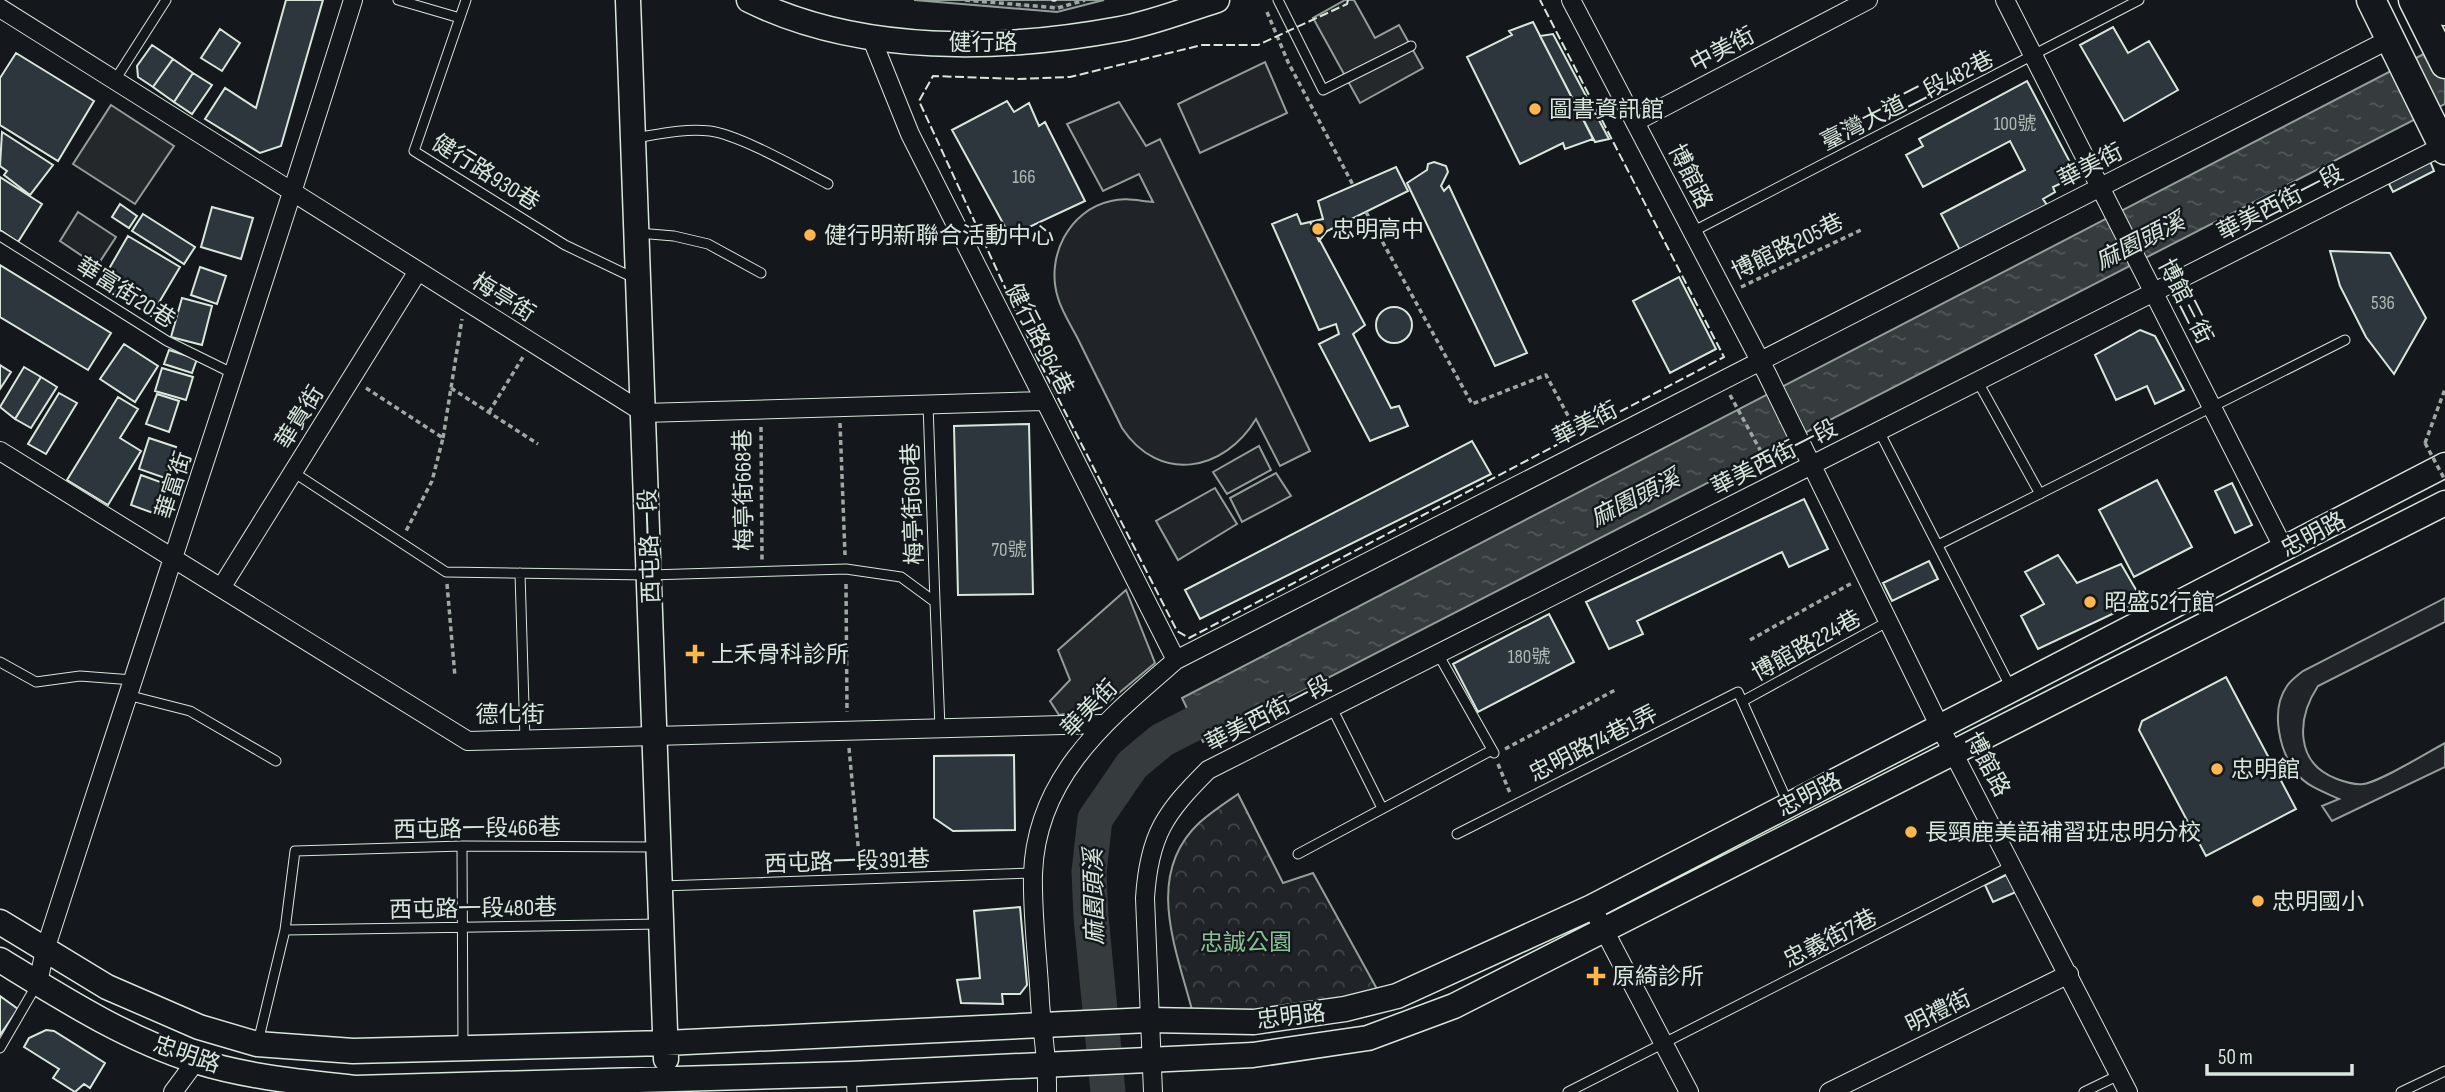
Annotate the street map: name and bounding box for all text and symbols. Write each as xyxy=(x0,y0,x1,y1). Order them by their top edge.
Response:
street label: 中美街 xyxy=(1685,21,1760,78)
street label: 健行路 xyxy=(949,29,1018,57)
street label: 臺灣大道二段482巷 xyxy=(1816,45,1999,157)
place label: 圖書資訊館 xyxy=(1549,96,1664,124)
marker: 圖書資訊館 xyxy=(1527,101,1543,117)
house number: 100號 xyxy=(1994,113,2036,136)
street label: 健行路930巷 xyxy=(426,129,545,217)
street label: 華美街 xyxy=(2053,138,2128,194)
street label: 博館路 xyxy=(1662,139,1718,214)
street label: 華美西街一段 xyxy=(2213,159,2348,247)
house number: 166 xyxy=(1012,166,1036,189)
water label: 麻園頭溪 xyxy=(2091,205,2192,276)
street label: 博館路205巷 xyxy=(1727,208,1848,286)
place label: 忠明高中 xyxy=(1332,216,1424,244)
marker: 忠明高中 xyxy=(1310,221,1326,237)
place label: 健行明新聯合活動中心 xyxy=(824,222,1054,250)
marker: 健行明新聯合活動中心 xyxy=(802,227,818,243)
street label: 華富街20巷 xyxy=(71,251,180,334)
street label: 博館三街 xyxy=(2152,254,2218,349)
street label: 梅亭街 xyxy=(467,268,540,328)
street label: 健行路964巷 xyxy=(999,279,1079,400)
house number: 536 xyxy=(2371,292,2395,315)
street label: 華貴街 xyxy=(270,381,330,454)
street label: 華美街 xyxy=(1548,396,1623,452)
street label: 華美西街一段 xyxy=(1707,414,1842,502)
street label: 梅亭街668巷 xyxy=(729,429,759,551)
street label: 梅亭街690巷 xyxy=(897,442,929,566)
street label: 華富街 xyxy=(150,448,198,522)
water label: 麻園頭溪 xyxy=(1586,462,1687,533)
street label: 西屯路一段 xyxy=(634,488,666,604)
street label: 忠明路 xyxy=(2276,506,2351,563)
house number: 70號 xyxy=(991,539,1027,562)
place label: 昭盛52行館 xyxy=(2104,589,2215,617)
marker: 昭盛52行館 xyxy=(2082,594,2098,610)
street label: 博館路224巷 xyxy=(1747,604,1866,687)
place label: 上禾骨科診所 xyxy=(711,641,849,669)
marker: 上禾骨科診所 xyxy=(685,644,705,664)
house number: 180號 xyxy=(1508,646,1550,669)
street label: 華美西街一段 xyxy=(1201,670,1336,758)
street label: 華美街 xyxy=(1056,674,1124,743)
street label: 忠明路74巷1弄 xyxy=(1524,699,1662,788)
street label: 德化街 xyxy=(476,701,545,729)
street label: 博館路 xyxy=(1959,727,2016,802)
place label: 忠明館 xyxy=(2231,756,2300,784)
marker: 忠明館 xyxy=(2209,761,2225,777)
street label: 忠明路 xyxy=(1772,767,1847,823)
street label: 西屯路一段466巷 xyxy=(393,814,561,844)
place label: 長頸鹿美語補習班忠明分校 xyxy=(1925,819,2201,847)
marker: 長頸鹿美語補習班忠明分校 xyxy=(1903,824,1919,840)
street label: 西屯路一段391巷 xyxy=(764,845,930,879)
water label: 麻園頭溪 xyxy=(1079,846,1110,945)
place label: 忠明國小 xyxy=(2272,888,2364,916)
marker: 忠明國小 xyxy=(2250,893,2266,909)
street label: 西屯路一段480巷 xyxy=(389,894,557,924)
street label: 忠義街7巷 xyxy=(1779,903,1882,974)
park label: 忠誠公園 xyxy=(1200,929,1292,957)
place label: 原綺診所 xyxy=(1612,963,1704,991)
marker: 原綺診所 xyxy=(1586,966,1606,986)
street label: 明禮街 xyxy=(1901,984,1976,1040)
street label: 忠明路 xyxy=(1255,999,1327,1035)
street label: 忠明路 xyxy=(149,1030,224,1079)
scale bar xyxy=(2207,1032,2352,1076)
text: 50 m xyxy=(2218,1045,2253,1070)

